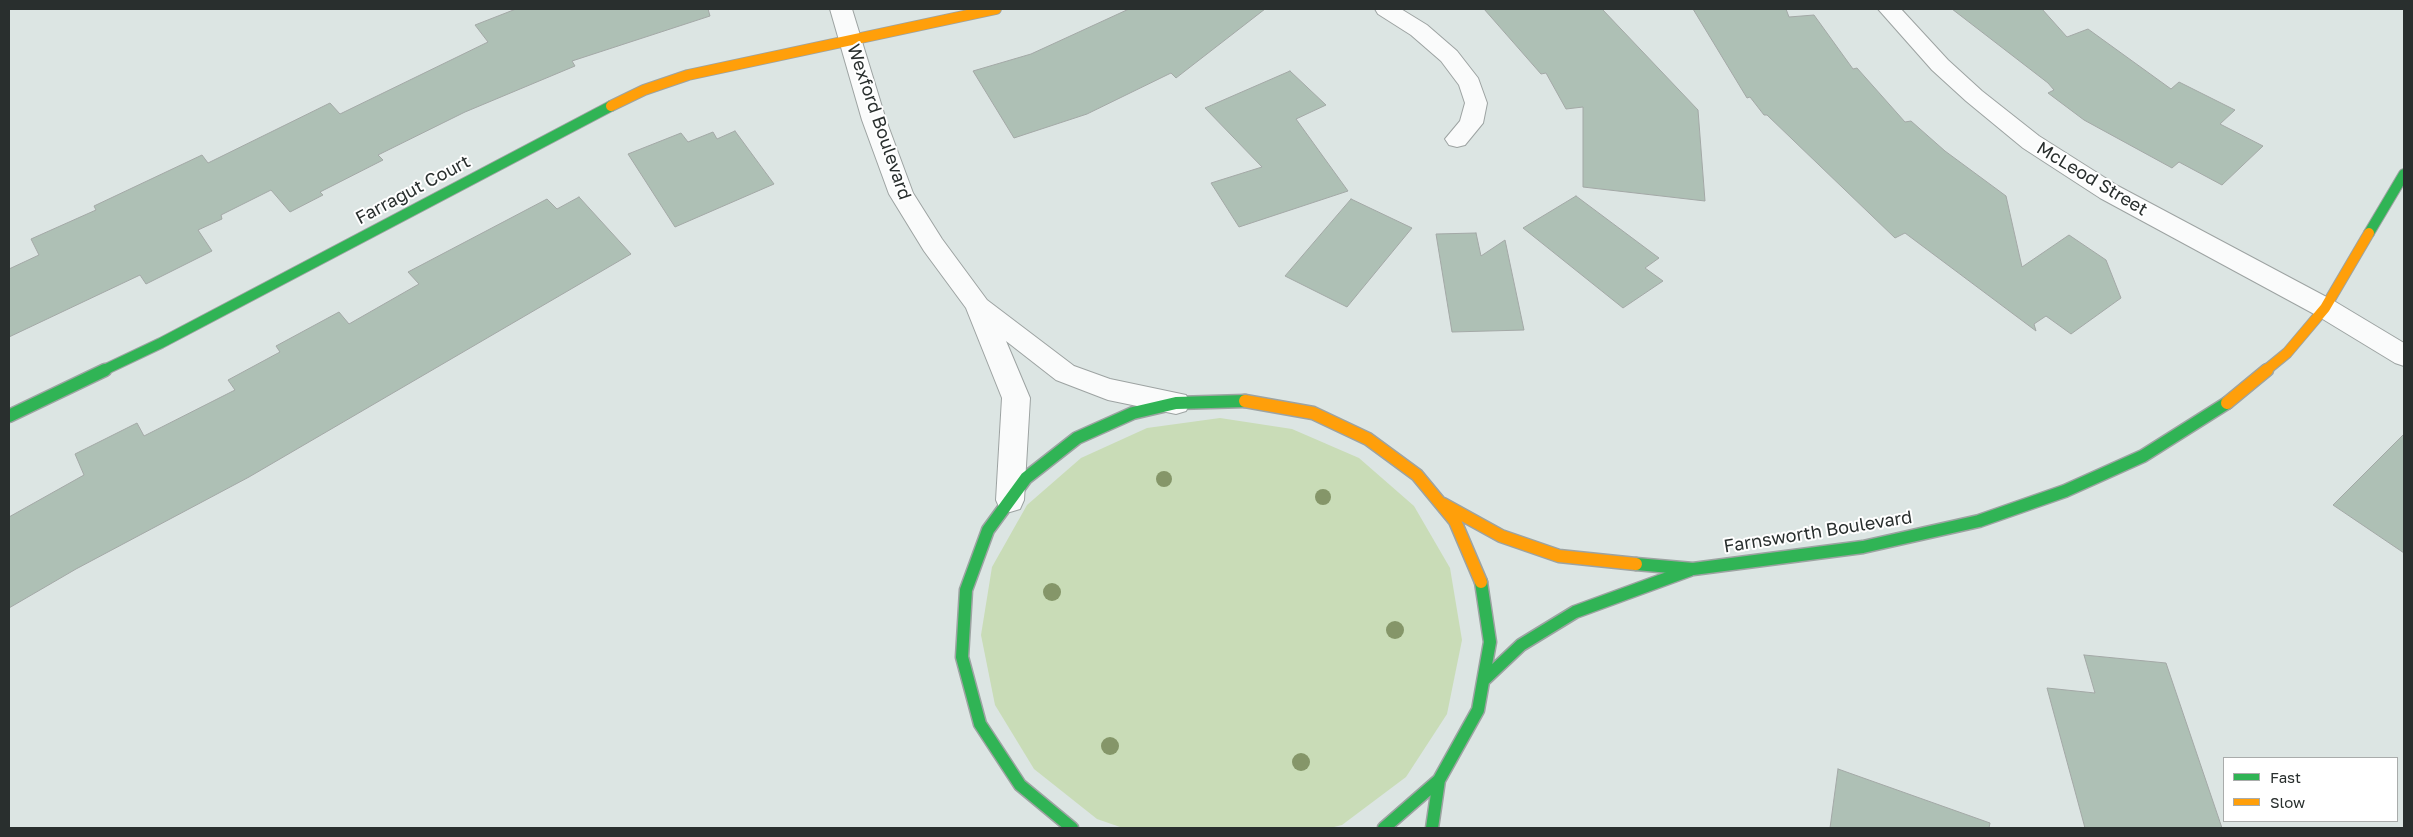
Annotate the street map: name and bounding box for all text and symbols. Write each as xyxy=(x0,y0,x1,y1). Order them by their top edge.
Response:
street label: Wexford Boulevard xyxy=(842,41,916,203)
street label: McLeod Street xyxy=(2033,137,2151,221)
street label: Farragut Court xyxy=(352,151,474,229)
street label: Farnsworth Boulevard xyxy=(1722,506,1914,558)
legend xyxy=(2223,757,2398,822)
text: Fast xyxy=(2270,768,2301,786)
text: Slow xyxy=(2270,793,2305,811)

